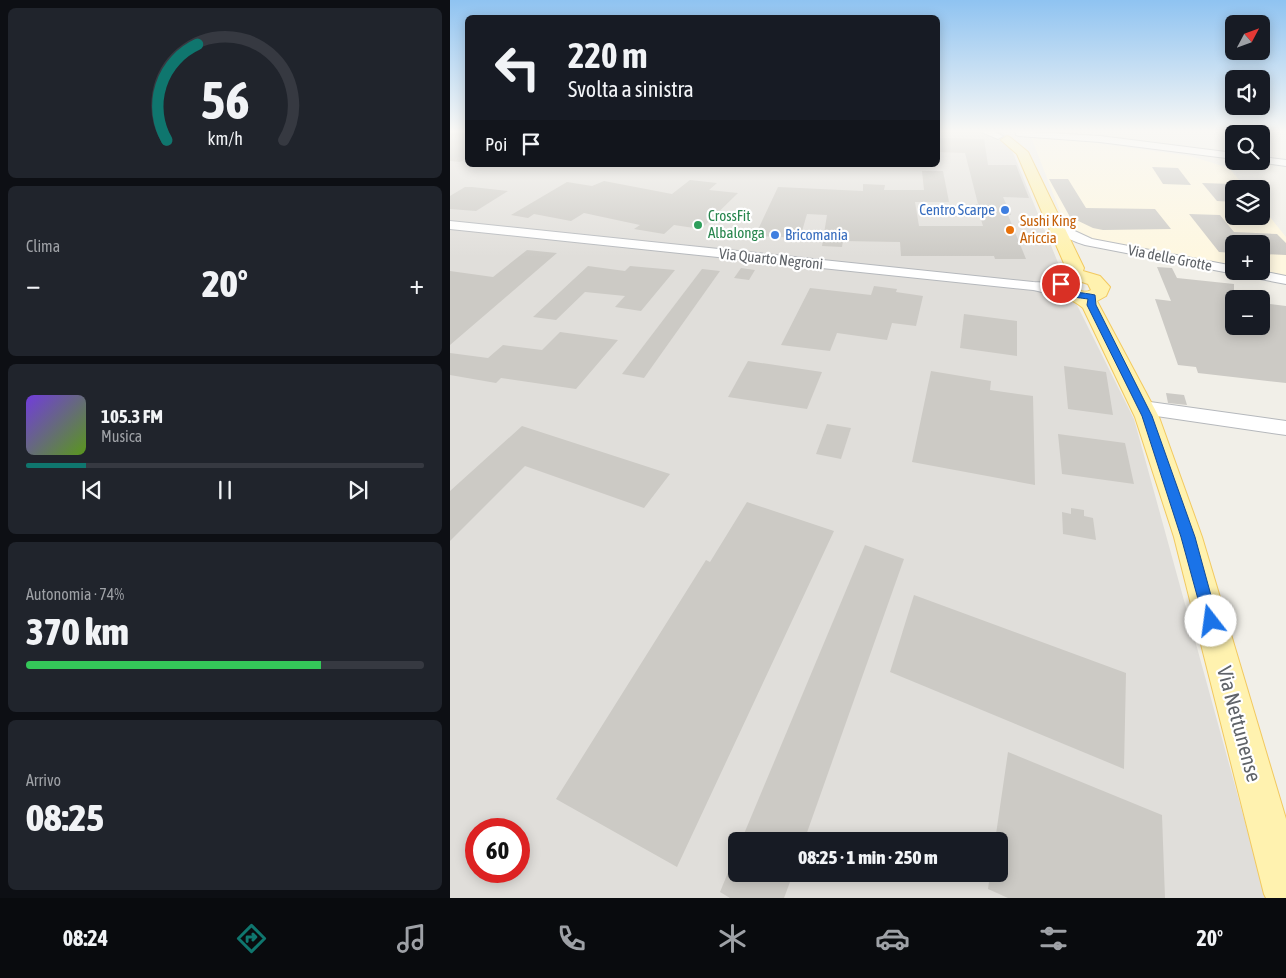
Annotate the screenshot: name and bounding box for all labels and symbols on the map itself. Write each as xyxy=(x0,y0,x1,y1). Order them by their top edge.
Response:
north arrow xyxy=(1225,15,1270,60)
place label: Centro Scarpe xyxy=(919,201,995,218)
marker: Centro Scarpe xyxy=(999,204,1011,216)
place label: CrossFit Albalonga xyxy=(708,207,765,241)
place label: Sushi King Ariccia xyxy=(1020,212,1077,246)
marker: CrossFit Albalonga xyxy=(692,219,704,231)
marker: Sushi King Ariccia xyxy=(1004,224,1016,236)
place label: Bricomania xyxy=(785,226,848,243)
marker: Bricomania xyxy=(769,229,781,241)
street label: Via delle Grotte xyxy=(1127,241,1214,274)
street label: Via Quarto Negroni xyxy=(718,245,824,272)
pin xyxy=(1040,263,1082,305)
position arrow xyxy=(1184,594,1236,646)
street label: Via Nettunense xyxy=(1213,663,1267,784)
speed limit sign: 60 xyxy=(465,818,530,883)

